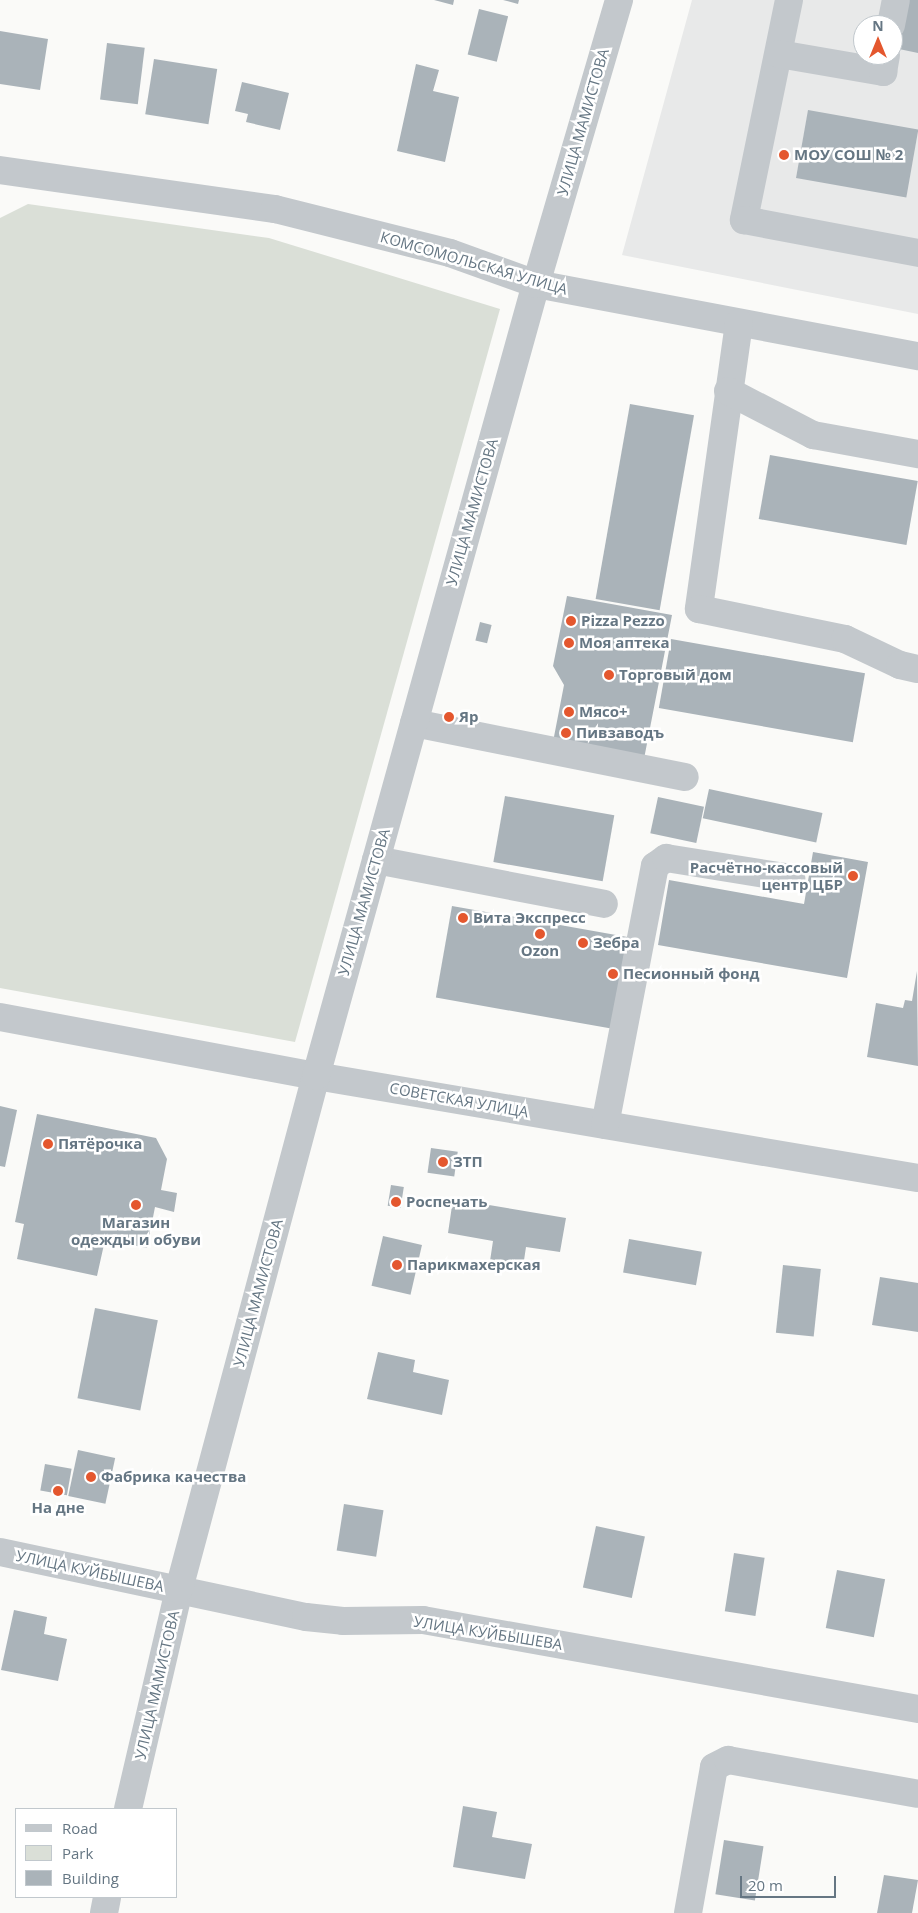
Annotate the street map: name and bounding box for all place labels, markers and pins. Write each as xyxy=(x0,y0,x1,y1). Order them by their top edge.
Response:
place label: МОУ СОШ № 2 xyxy=(794,146,903,164)
marker: МОУ СОШ № 2 xyxy=(778,149,790,161)
place label: Pizza Pezzo xyxy=(581,612,665,630)
marker: Pizza Pezzo xyxy=(565,615,577,627)
place label: Моя аптека xyxy=(579,634,670,652)
marker: Моя аптека xyxy=(563,637,575,649)
place label: Торговый дом xyxy=(619,666,732,684)
marker: Торговый дом xyxy=(603,669,615,681)
place label: Мясо+ xyxy=(579,703,628,721)
marker: Мясо+ xyxy=(563,706,575,718)
place label: Яр xyxy=(459,708,478,726)
marker: Яр xyxy=(443,711,455,723)
place label: Пивзаводъ xyxy=(576,724,664,742)
marker: Пивзаводъ xyxy=(560,727,572,739)
place label: Расчётно-кассовый центр ЦБР xyxy=(690,858,843,893)
marker: Расчётно-кассовый центр ЦБР xyxy=(847,870,859,882)
place label: Вита Экспресс xyxy=(473,909,586,927)
marker: Вита Экспресс xyxy=(457,912,469,924)
marker: Ozon xyxy=(534,928,546,940)
place label: Зебра xyxy=(593,934,639,952)
marker: Зебра xyxy=(577,937,589,949)
place label: Ozon xyxy=(521,942,559,960)
place label: Песионный фонд xyxy=(623,965,760,983)
marker: Песионный фонд xyxy=(607,968,619,980)
place label: Пятёрочка xyxy=(58,1135,142,1153)
marker: Пятёрочка xyxy=(42,1138,54,1150)
place label: ЗТП xyxy=(453,1153,483,1171)
marker: ЗТП xyxy=(437,1156,449,1168)
place label: Роспечать xyxy=(406,1193,487,1211)
marker: Роспечать xyxy=(390,1196,402,1208)
marker: Магазин одежды и обуви xyxy=(130,1199,142,1211)
place label: Магазин одежды и обуви xyxy=(71,1213,201,1248)
place label: Парикмахерская xyxy=(407,1256,541,1274)
marker: Парикмахерская xyxy=(391,1259,403,1271)
place label: Фабрика качества xyxy=(101,1468,246,1486)
marker: Фабрика качества xyxy=(85,1471,97,1483)
marker: На дне xyxy=(52,1485,64,1497)
place label: На дне xyxy=(31,1499,85,1517)

